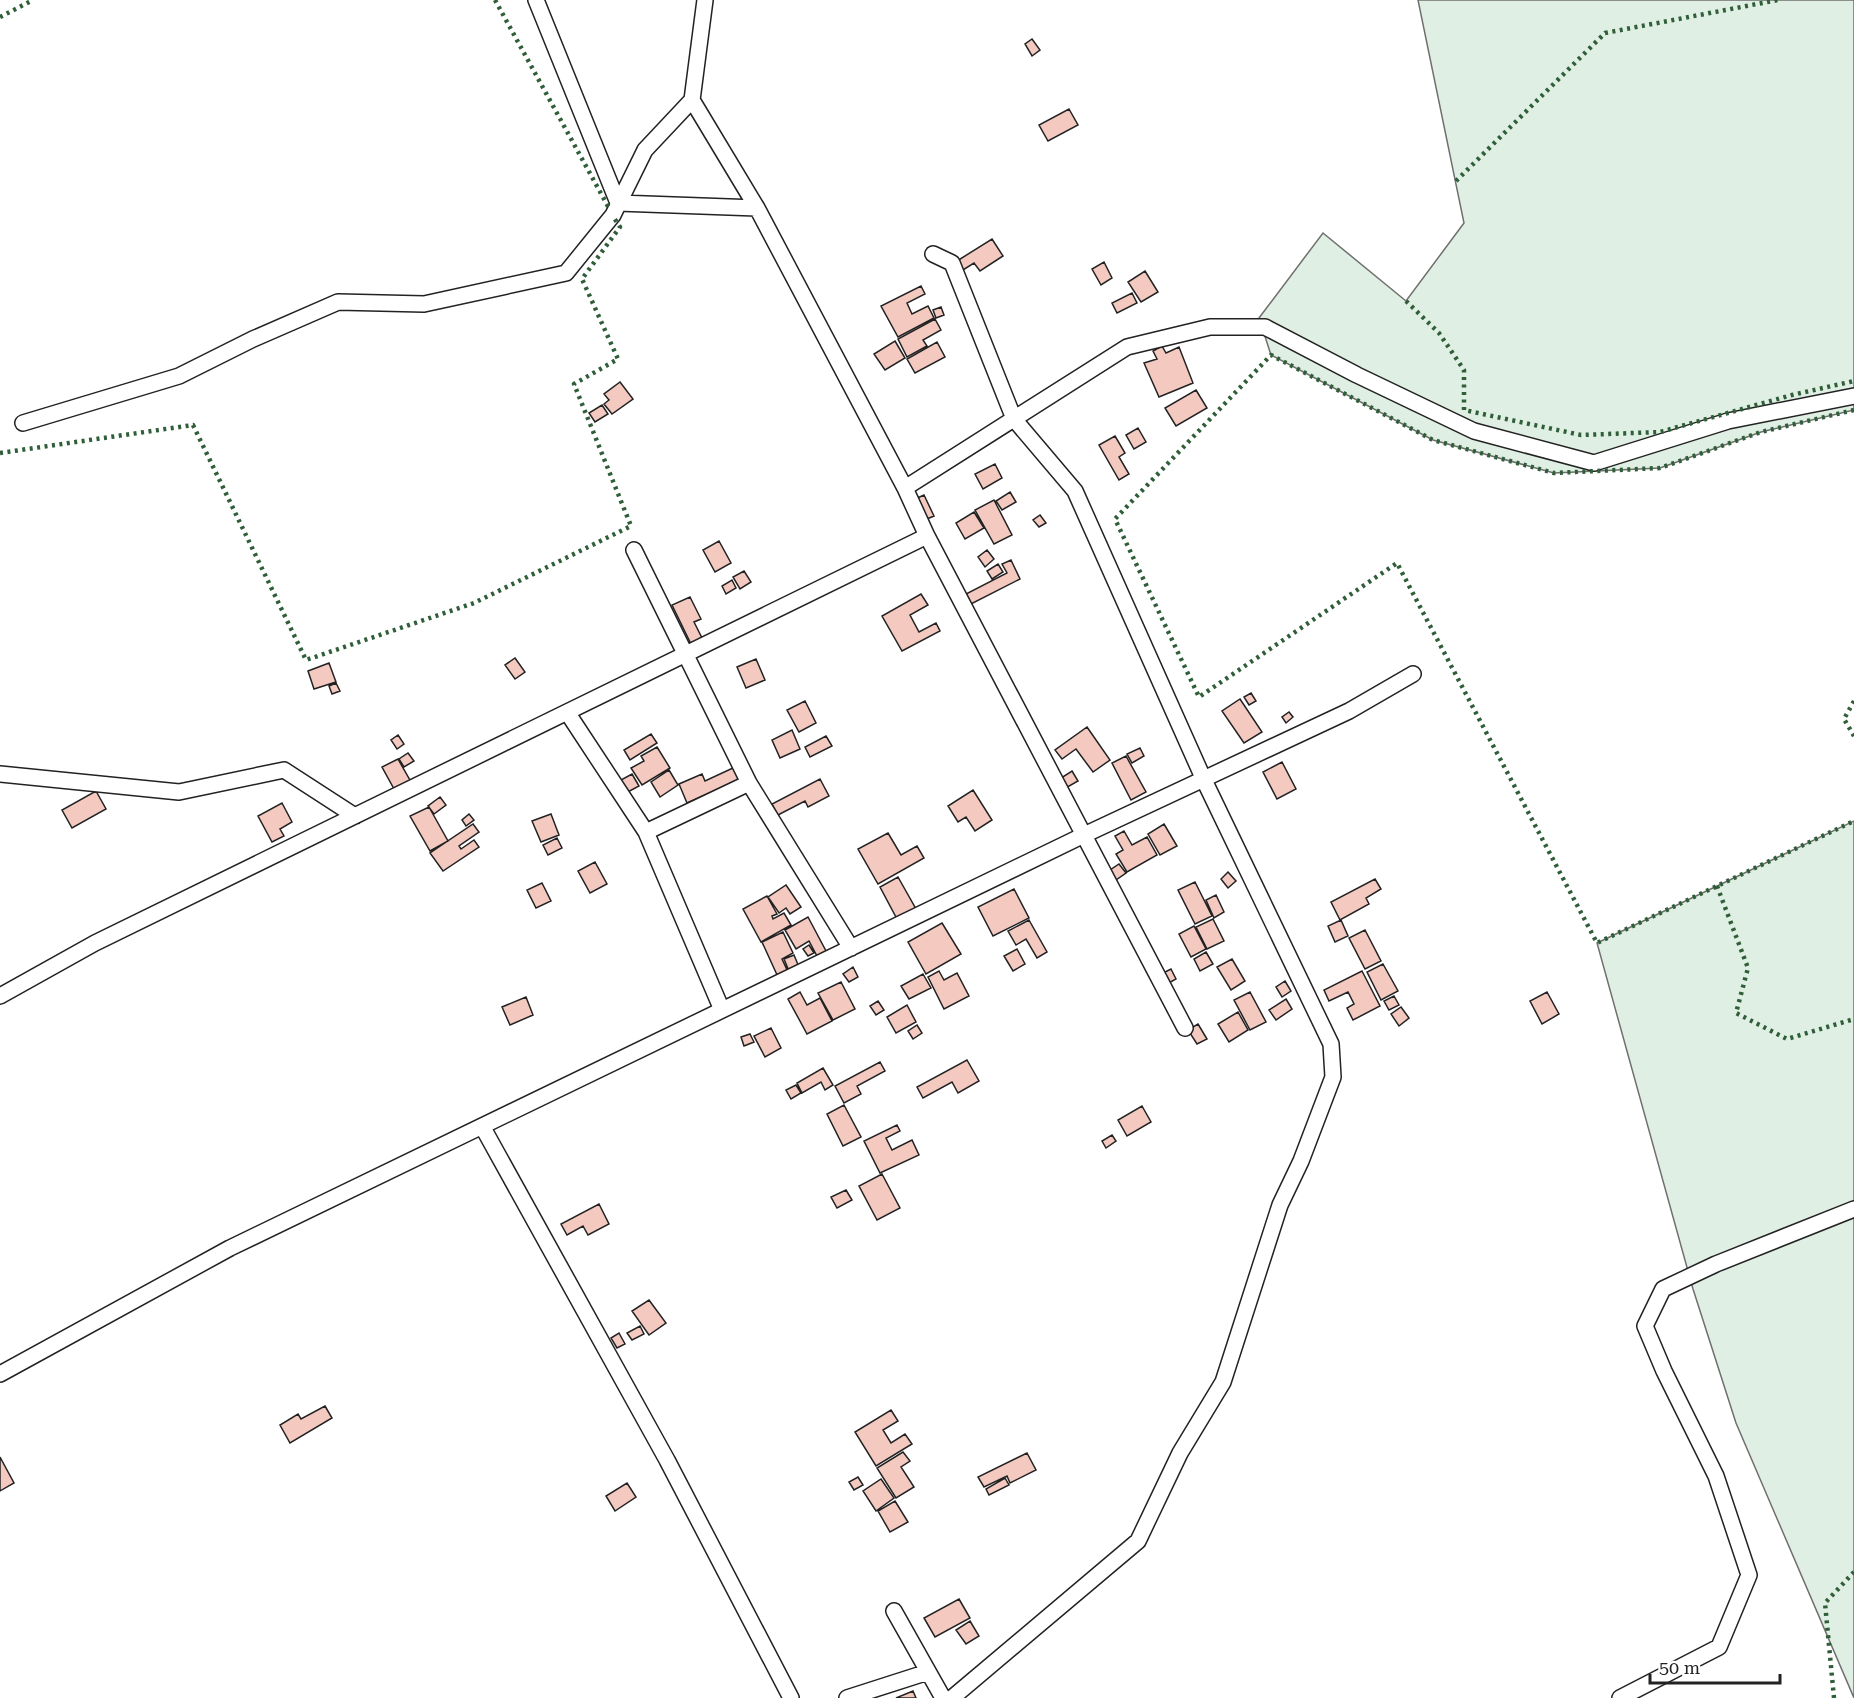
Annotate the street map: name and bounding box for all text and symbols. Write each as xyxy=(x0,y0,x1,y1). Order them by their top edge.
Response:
scale bar xyxy=(1650,1647,1780,1685)
text: 50 m xyxy=(1659,1657,1700,1678)

